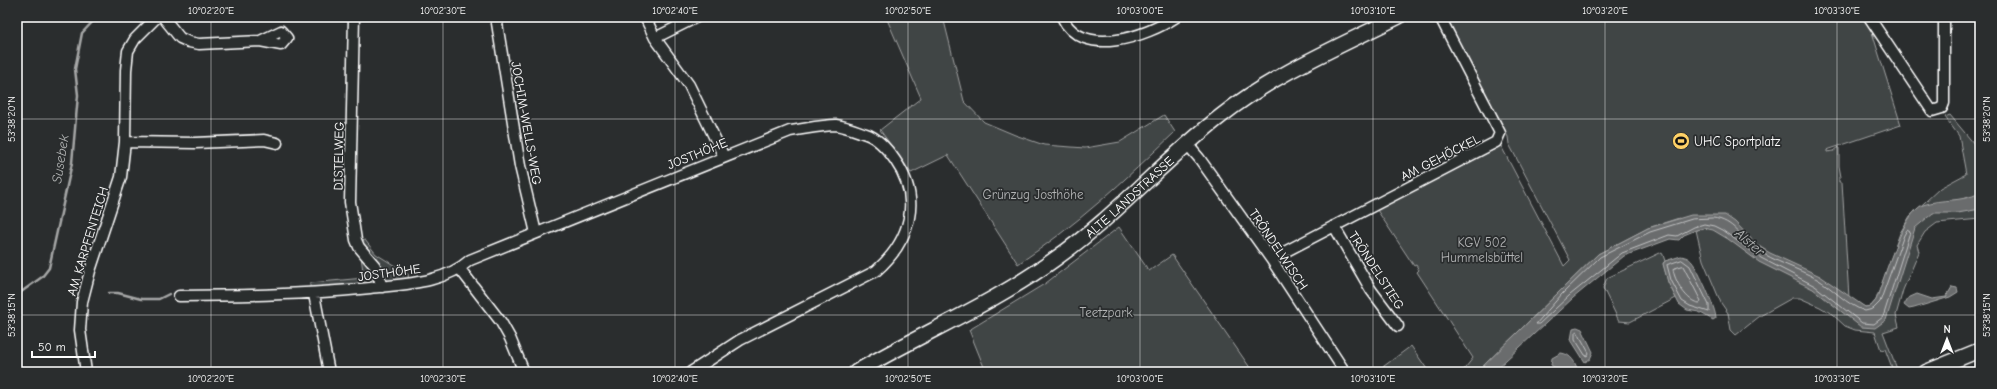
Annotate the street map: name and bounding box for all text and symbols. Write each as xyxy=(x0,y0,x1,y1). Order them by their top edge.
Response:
text: 10°02'20"E xyxy=(188,5,234,17)
text: 10°02'30"E xyxy=(420,5,466,17)
text: 10°02'40"E xyxy=(652,5,698,17)
text: 10°02'50"E xyxy=(885,5,931,17)
text: 10°03'00"E xyxy=(1117,5,1163,17)
text: 10°03'10"E xyxy=(1351,5,1395,17)
text: 10°03'20"E xyxy=(1582,5,1628,17)
text: 10°03'30"E xyxy=(1814,5,1860,17)
street label: JOCHIM-WELLS-WEG xyxy=(508,60,545,186)
text: 53°38'20"N xyxy=(6,96,18,142)
text: 53°38'20"N xyxy=(1981,96,1993,142)
street label: DISTELWEG xyxy=(330,122,347,190)
street label: AM GEHÖCKEL xyxy=(1397,130,1483,184)
sports icon: UHC Sportplatz xyxy=(1671,131,1691,151)
water label: Susebek xyxy=(48,133,73,185)
street label: JOSTHÖHE xyxy=(665,134,729,172)
place label: UHC Sportplatz xyxy=(1694,134,1781,149)
street label: ALTE LANDSTRASSE xyxy=(1082,153,1177,241)
street label: AM KARPFENTEICH xyxy=(64,185,111,298)
park label: Grünzug Josthöhe xyxy=(983,187,1084,202)
street label: TRÖNDELWISCH xyxy=(1246,206,1312,292)
water label: Alster xyxy=(1731,224,1769,261)
street label: TRÖNDELSTIEG xyxy=(1346,228,1408,312)
park label: KGV 502 Hummelsbüttel xyxy=(1441,235,1523,265)
street label: JOSTHÖHE xyxy=(357,260,422,284)
text: 53°38'15"N xyxy=(6,293,18,337)
text: 53°38'15"N xyxy=(1981,293,1993,337)
park label: Teetzpark xyxy=(1079,305,1133,320)
north arrow xyxy=(1927,319,1967,359)
text: N xyxy=(1943,323,1951,336)
scale bar xyxy=(32,333,95,359)
text: 50 m xyxy=(38,340,66,354)
text: 10°02'20"E xyxy=(188,373,234,385)
text: 10°02'30"E xyxy=(420,373,466,385)
text: 10°02'40"E xyxy=(652,373,698,385)
text: 10°02'50"E xyxy=(885,373,931,385)
text: 10°03'00"E xyxy=(1117,373,1163,385)
text: 10°03'10"E xyxy=(1351,373,1395,385)
text: 10°03'20"E xyxy=(1582,373,1628,385)
text: 10°03'30"E xyxy=(1814,373,1860,385)

